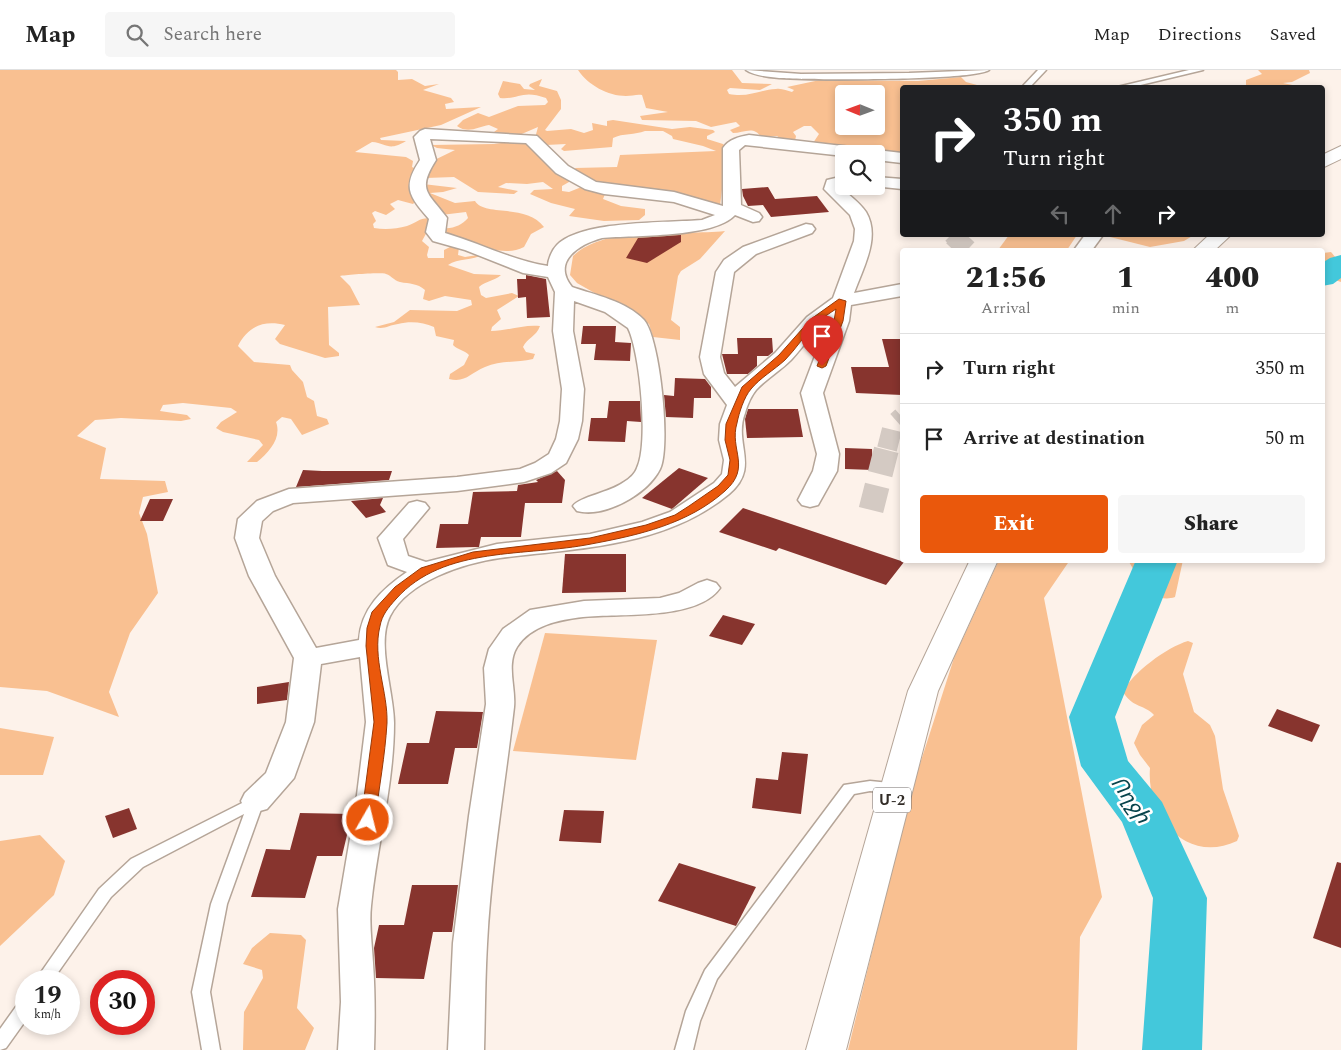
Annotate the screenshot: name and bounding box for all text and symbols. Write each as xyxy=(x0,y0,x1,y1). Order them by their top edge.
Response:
search box xyxy=(105,12,455,57)
text: Map xyxy=(25,17,75,53)
text: Search here xyxy=(163,20,262,49)
icon: search xyxy=(123,21,151,49)
text: Map xyxy=(1094,21,1130,48)
text: Directions xyxy=(1158,21,1242,48)
text: Saved xyxy=(1270,21,1316,48)
north arrow xyxy=(835,85,885,135)
map controls xyxy=(835,85,885,195)
text: 350 m xyxy=(1003,94,1102,147)
icon: right xyxy=(920,105,985,170)
text: Turn right xyxy=(1003,142,1105,175)
button: search xyxy=(835,145,885,195)
icon: left xyxy=(1046,200,1074,228)
icon: ahead xyxy=(1099,200,1127,228)
icon: right xyxy=(1152,200,1180,228)
text: 21:56 xyxy=(966,255,1046,301)
text: 1 xyxy=(1117,255,1135,301)
text: 400 xyxy=(1205,255,1259,301)
text: Arrival xyxy=(981,296,1031,320)
text: min xyxy=(1112,296,1140,320)
text: m xyxy=(1225,296,1239,320)
pin xyxy=(801,315,843,366)
icon: arrive xyxy=(808,322,836,350)
text: Turn right xyxy=(963,354,1056,383)
text: 350 m xyxy=(1255,354,1305,383)
icon: right xyxy=(920,355,948,383)
text: Arrive at destination xyxy=(963,424,1145,453)
text: 50 m xyxy=(1265,424,1305,453)
icon: arrive xyxy=(920,425,948,453)
button: Exit xyxy=(920,495,1108,553)
button: Share xyxy=(1118,495,1305,553)
water label: Ողջի xyxy=(1102,770,1158,831)
road number: Մ-2 xyxy=(873,788,911,812)
position arrow xyxy=(341,793,393,845)
speed limit sign: 30 xyxy=(90,970,155,1035)
text: 19 xyxy=(33,977,62,1015)
text: km/h xyxy=(34,1005,61,1024)

